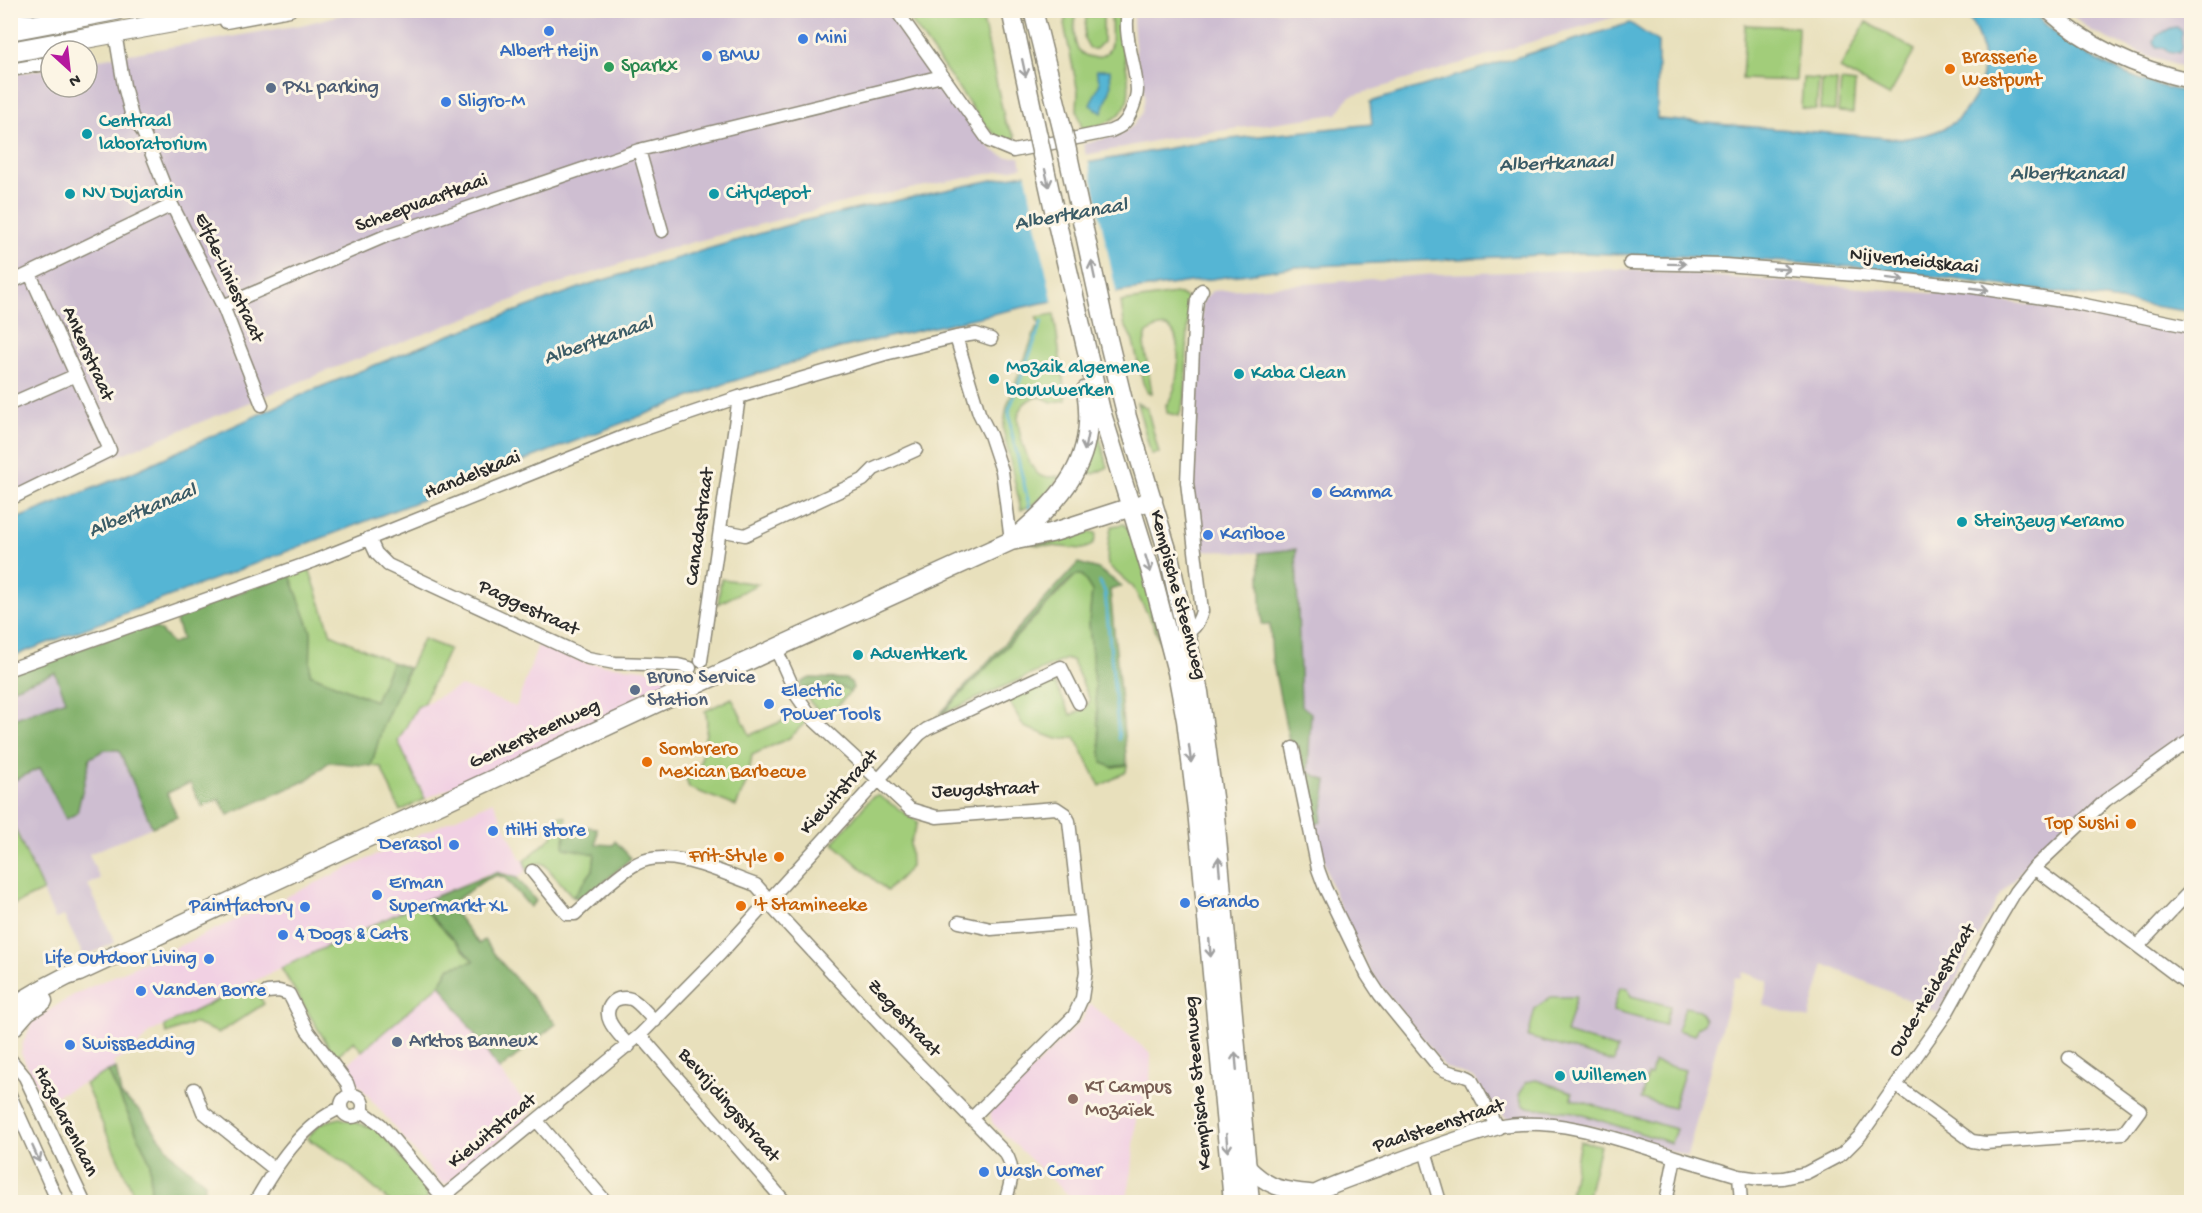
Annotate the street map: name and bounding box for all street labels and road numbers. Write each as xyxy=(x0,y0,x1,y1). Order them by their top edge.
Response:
street label: Scheepvaartkaai xyxy=(353,169,491,239)
street label: Elfde-Liniestraat xyxy=(188,210,269,348)
street label: Nijverheidskaai xyxy=(1848,244,1980,280)
street label: Ankerstraat xyxy=(56,303,119,406)
street label: Handelskaai xyxy=(422,446,524,506)
street label: Canadastraat xyxy=(681,465,721,587)
street label: Kempische Steenweg xyxy=(1143,508,1211,682)
street label: Paggestraat xyxy=(473,575,584,643)
street label: Genkersteenweg xyxy=(466,695,604,775)
street label: Kiewitstraat xyxy=(796,744,885,840)
street label: Jeugdstraat xyxy=(931,778,1040,804)
street label: Oude-Heidestraat xyxy=(1884,919,1983,1062)
street label: Zegestraat xyxy=(861,975,946,1064)
street label: Kempische Steenweg xyxy=(1180,995,1218,1171)
street label: Bevrijdingsstraat xyxy=(671,1043,785,1169)
street label: Hazelarenlaan xyxy=(27,1063,103,1181)
street label: Kiewitstraat xyxy=(444,1088,543,1174)
street label: Paalsteenstraat xyxy=(1370,1094,1509,1159)

